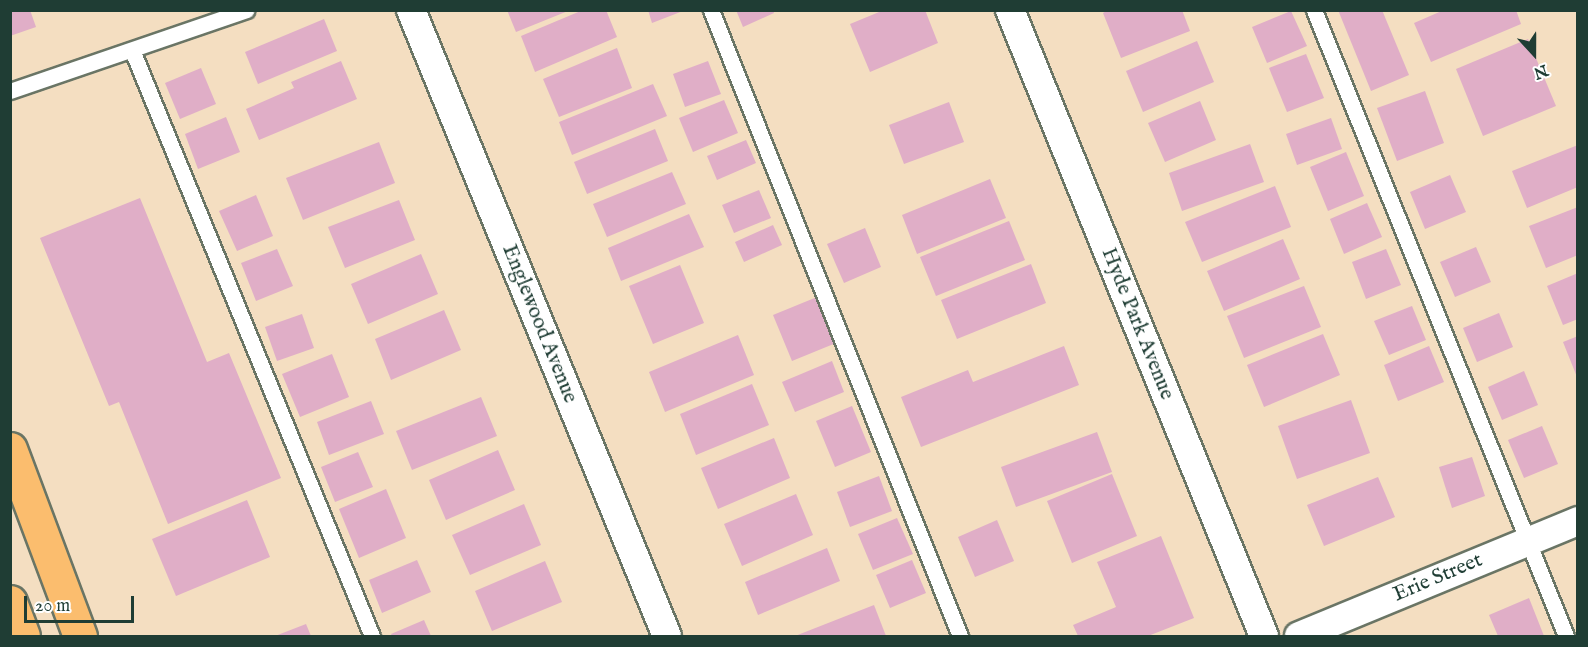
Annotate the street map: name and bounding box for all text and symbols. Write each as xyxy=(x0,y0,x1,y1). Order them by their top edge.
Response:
north arrow xyxy=(1504,24,1564,84)
text: N xyxy=(1530,59,1550,83)
street label: Englewood Avenue xyxy=(496,241,582,407)
street label: Hyde Park Avenue xyxy=(1095,244,1179,404)
street label: Erie Street xyxy=(1390,548,1486,608)
scale bar xyxy=(27,584,136,622)
text: 20 m xyxy=(35,595,70,618)

